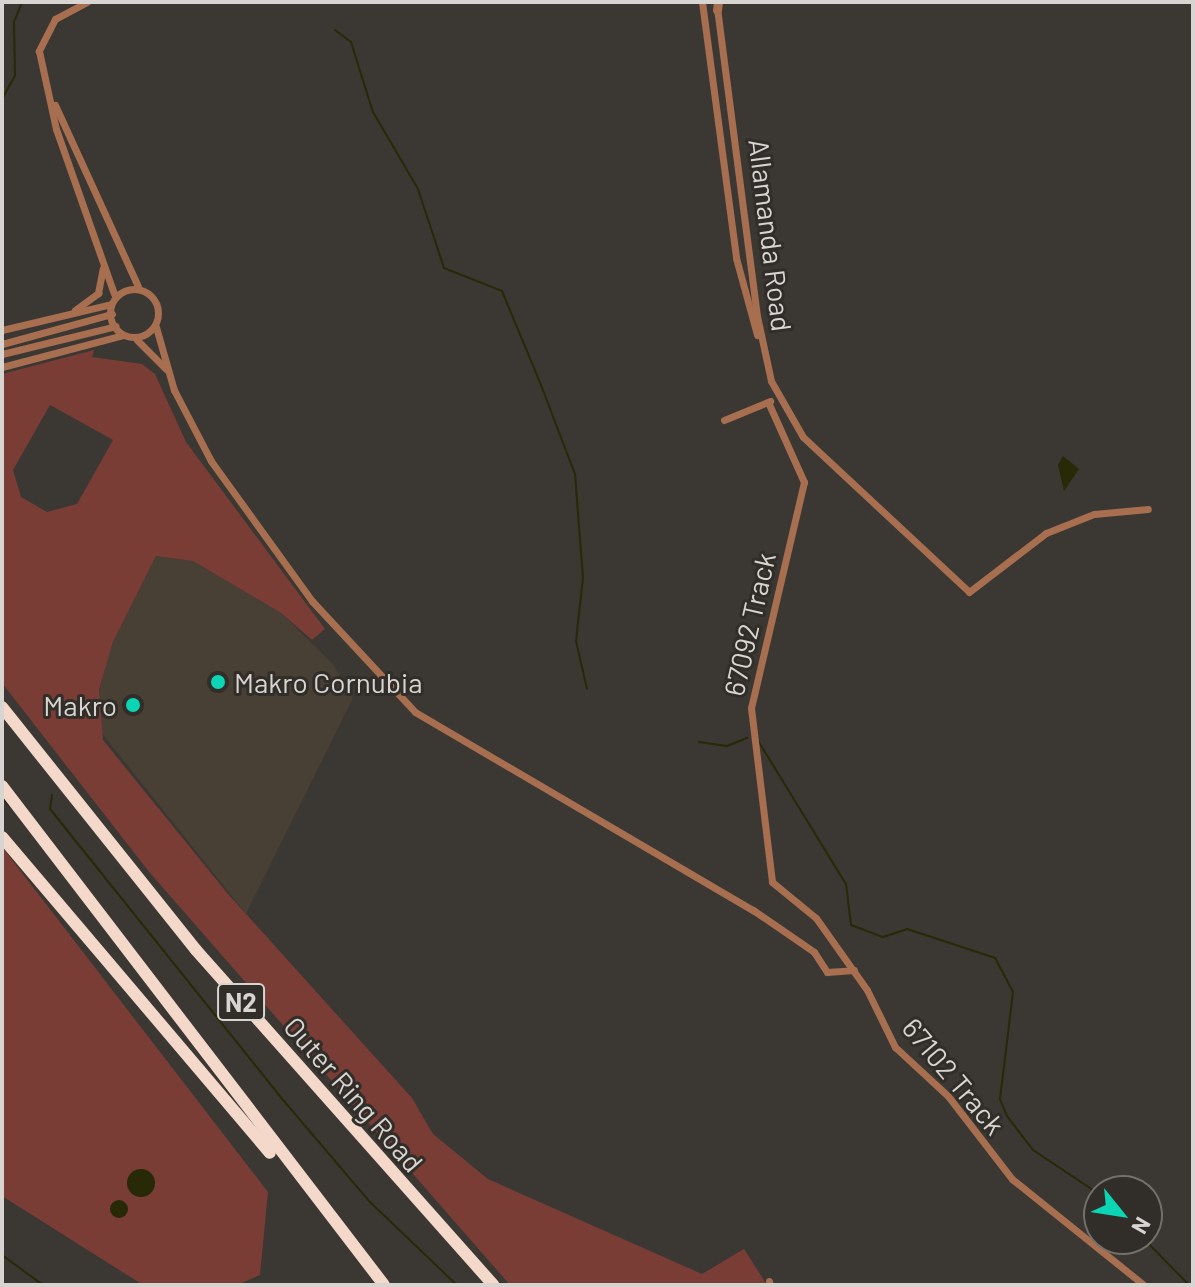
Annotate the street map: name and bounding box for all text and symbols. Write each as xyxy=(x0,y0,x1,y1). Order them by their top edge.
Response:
street label: Allamanda Road xyxy=(743,137,799,333)
street label: 67092 Track xyxy=(716,549,782,699)
place label: Makro Cornubia xyxy=(234,665,423,699)
marker: Makro Cornubia xyxy=(209,673,227,691)
place label: Makro xyxy=(43,688,117,722)
marker: Makro xyxy=(124,696,142,714)
road number: N2 xyxy=(217,980,265,1024)
street label: Outer Ring Road xyxy=(277,1009,431,1179)
street label: 67102 Track xyxy=(896,1011,1012,1141)
north arrow xyxy=(1083,1175,1163,1255)
text: N xyxy=(1127,1213,1157,1239)

